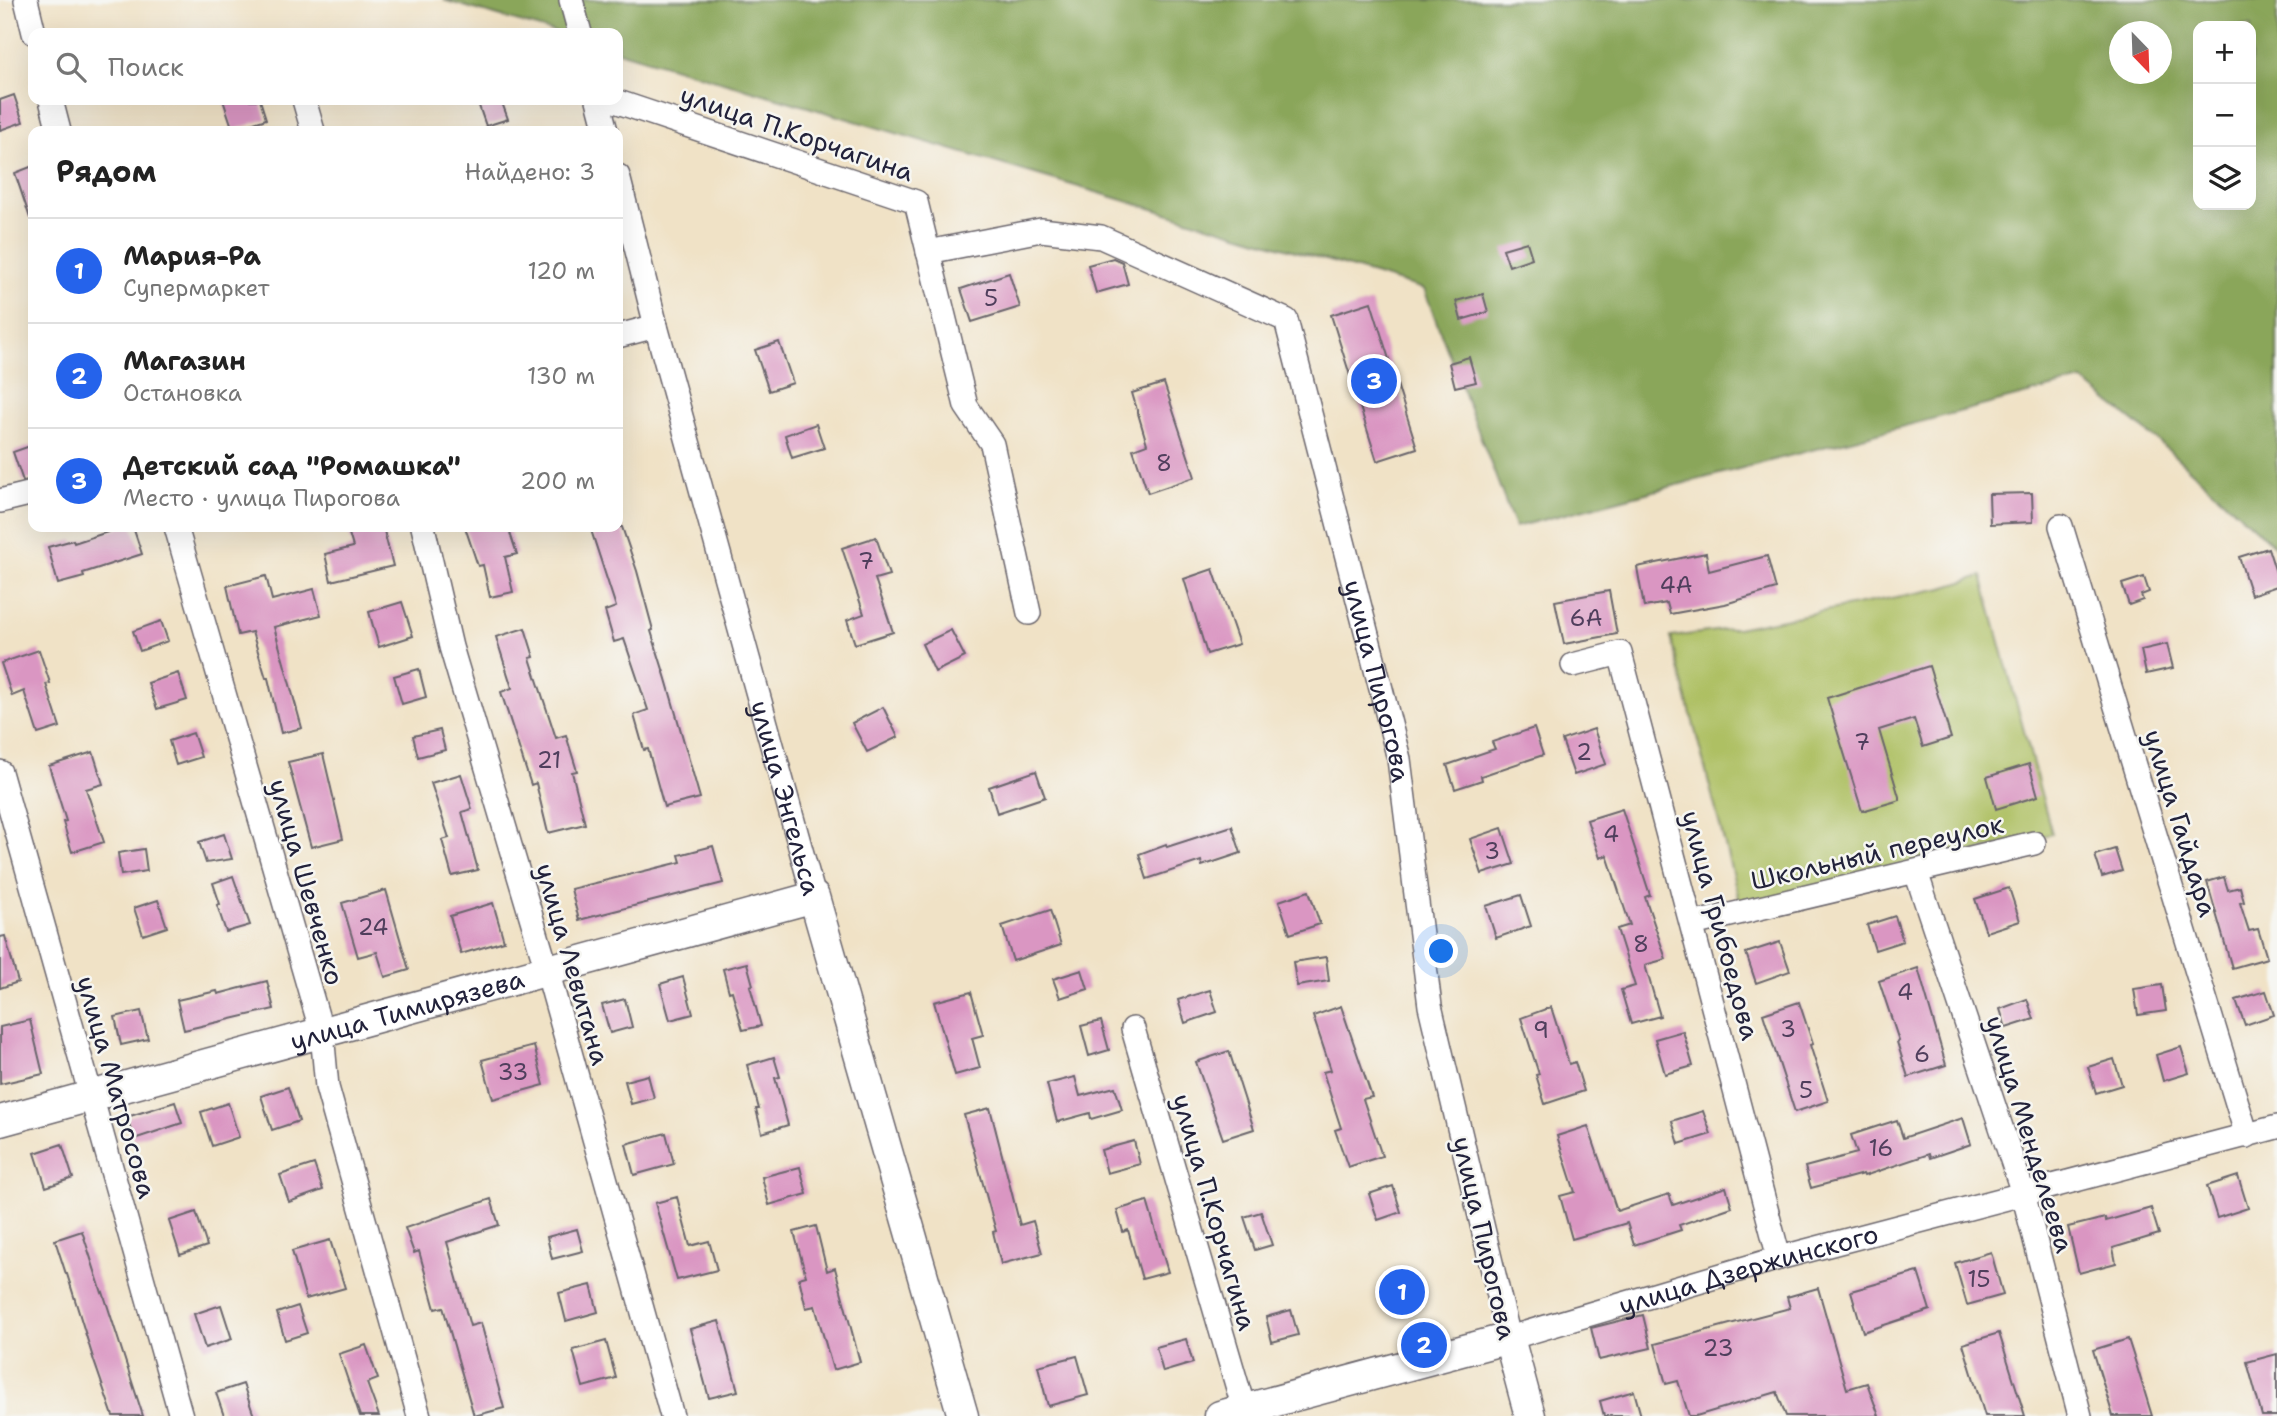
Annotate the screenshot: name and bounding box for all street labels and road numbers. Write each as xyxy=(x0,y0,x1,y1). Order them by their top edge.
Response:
street label: улица П.Корчагина xyxy=(676,77,918,189)
street label: улица Пирогова xyxy=(1336,576,1419,784)
street label: улица Энгельса xyxy=(743,696,830,899)
street label: улица Гайдара xyxy=(2136,725,2226,921)
street label: улица Шевченко xyxy=(261,775,353,989)
street label: улица Грибоедова xyxy=(1674,806,1768,1044)
street label: Школьный переулок xyxy=(1747,806,2007,898)
street label: улица Левитана xyxy=(527,859,619,1069)
street label: улица Тимирязева xyxy=(286,960,528,1058)
street label: улица Матросова xyxy=(69,972,165,1202)
street label: улица Менделеева xyxy=(1977,1011,2083,1257)
street label: улица П.Корчагина xyxy=(1164,1090,1266,1334)
street label: улица Пирогова xyxy=(1445,1133,1525,1343)
street label: улица Дзержинского xyxy=(1614,1215,1882,1322)

